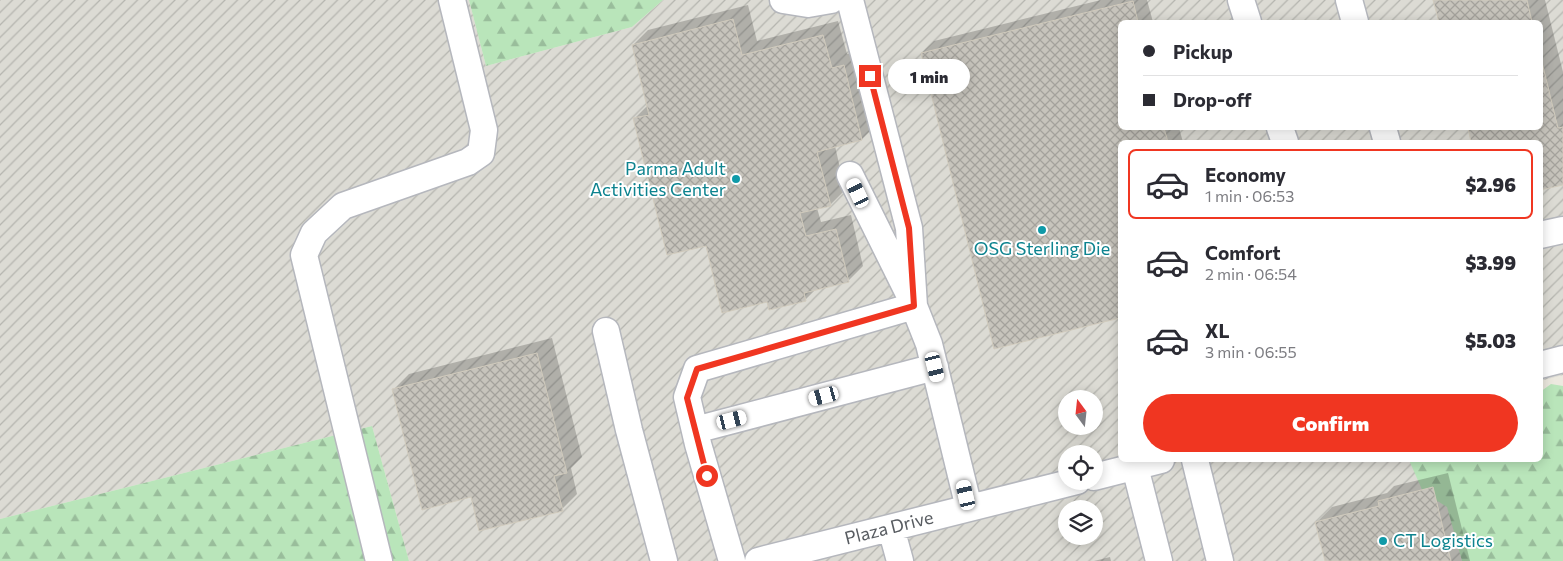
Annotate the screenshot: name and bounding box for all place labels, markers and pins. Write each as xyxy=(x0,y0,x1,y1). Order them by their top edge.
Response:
place label: Parma Adult Activities Center xyxy=(590,157,726,200)
marker: Parma Adult Activities Center xyxy=(730,173,742,185)
marker: OSG Sterling Die xyxy=(1036,224,1048,236)
place label: OSG Sterling Die xyxy=(974,237,1110,259)
place label: CT Logistics xyxy=(1393,529,1493,551)
marker: CT Logistics xyxy=(1377,535,1389,547)

